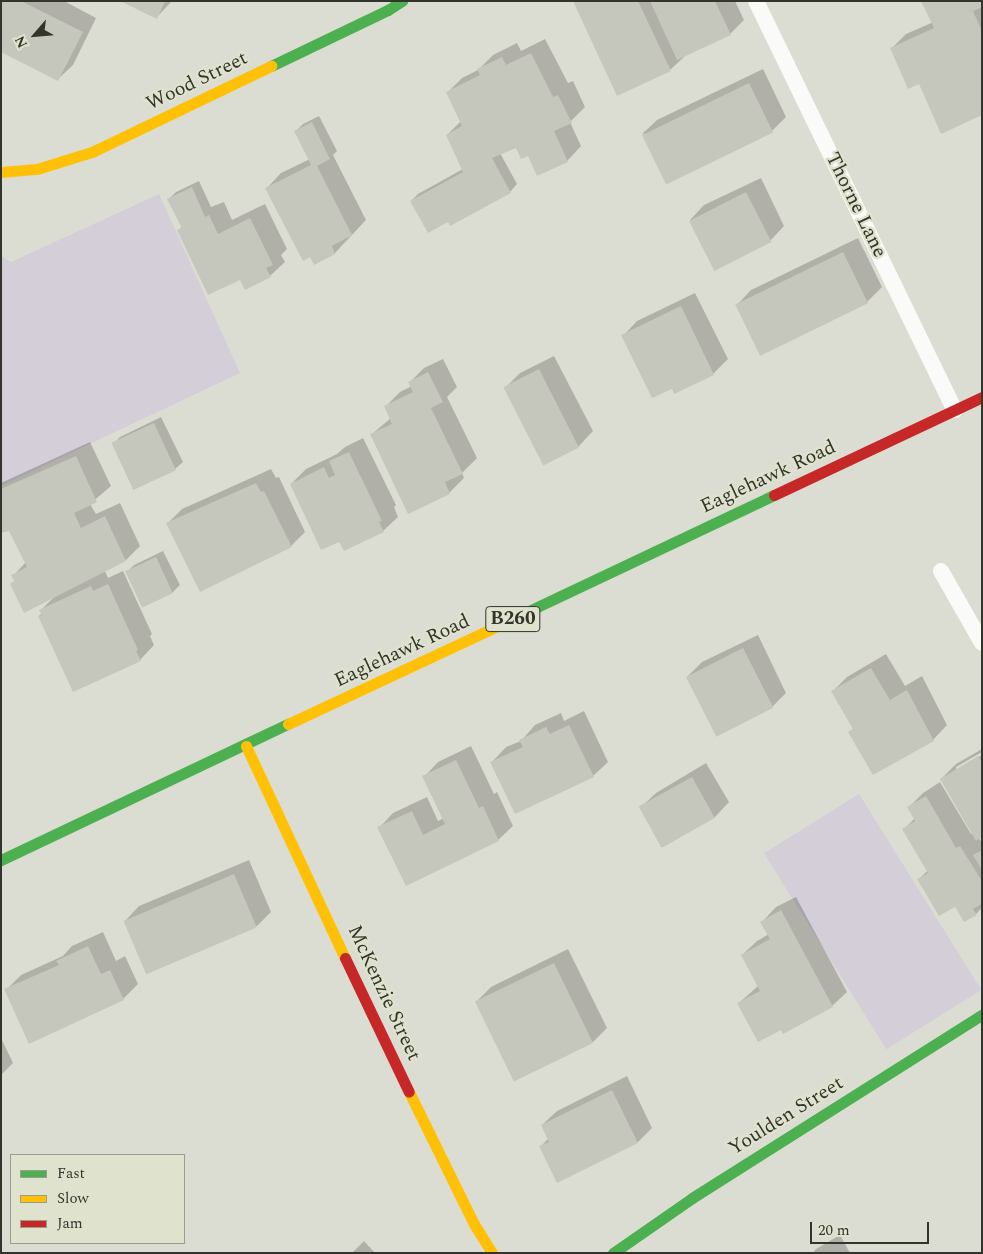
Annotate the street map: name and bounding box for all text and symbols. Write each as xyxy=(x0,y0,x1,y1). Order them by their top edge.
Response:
north arrow xyxy=(10,10,60,60)
text: N xyxy=(9,32,33,52)
street label: Wood Street xyxy=(142,46,252,116)
street label: Thorne Lane xyxy=(820,149,892,261)
street label: Eaglehawk Road xyxy=(696,435,840,519)
road number: B260 xyxy=(484,602,542,636)
street label: Eaglehawk Road xyxy=(330,609,474,693)
street label: McKenzie Street xyxy=(342,921,426,1065)
street label: Youlden Street xyxy=(724,1071,848,1161)
legend xyxy=(10,1154,185,1244)
text: Fast xyxy=(57,1162,85,1185)
text: Slow xyxy=(57,1187,89,1210)
text: Jam xyxy=(57,1212,83,1235)
scale bar xyxy=(813,1212,932,1244)
text: 20 m xyxy=(818,1219,850,1242)

